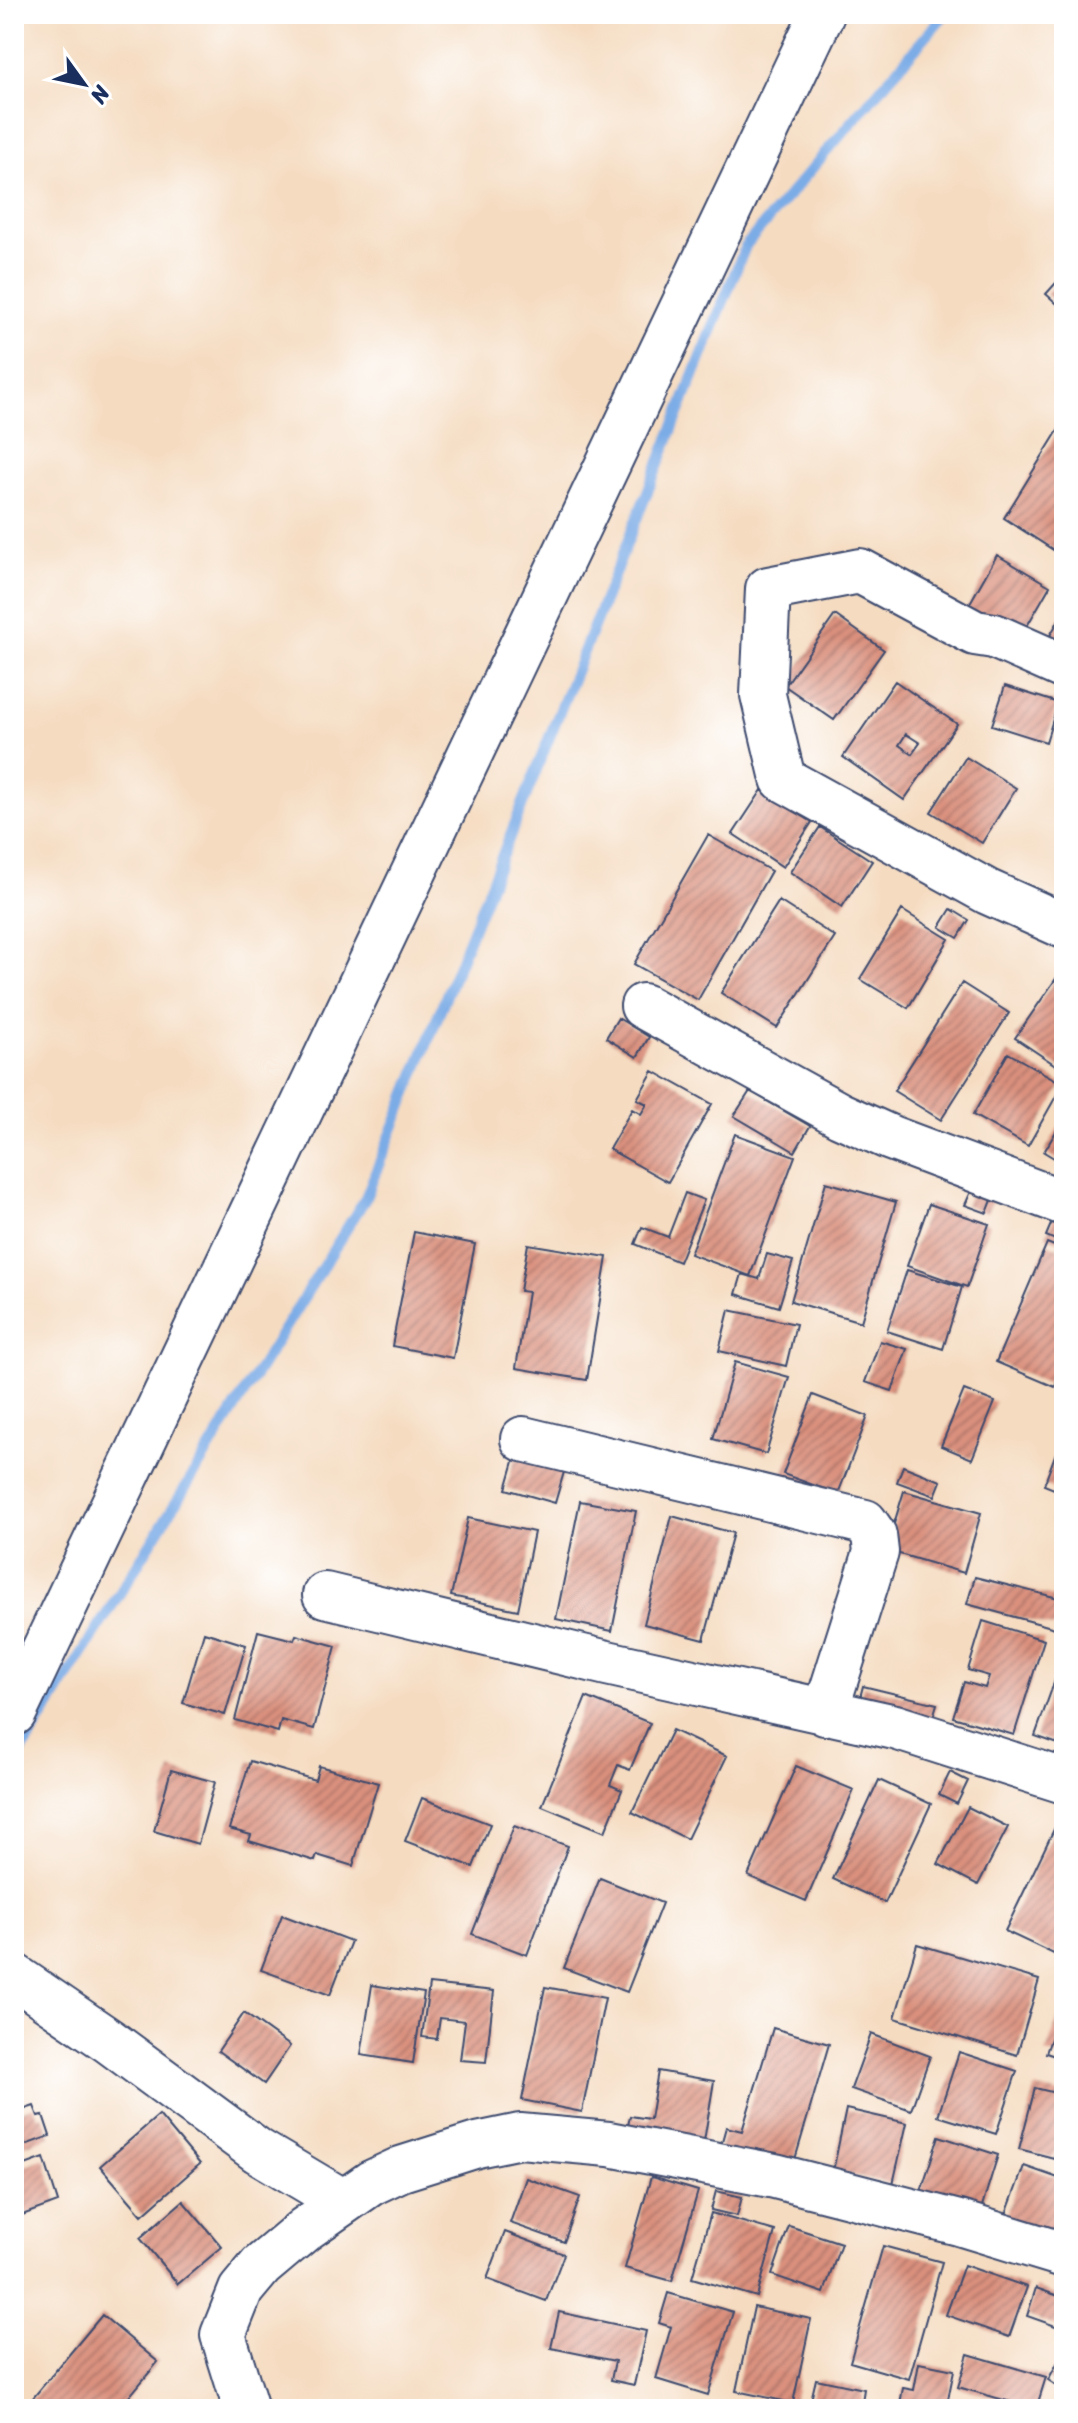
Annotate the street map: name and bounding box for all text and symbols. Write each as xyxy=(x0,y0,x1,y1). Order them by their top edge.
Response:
north arrow xyxy=(44,44,124,124)
text: N xyxy=(79,77,121,112)

